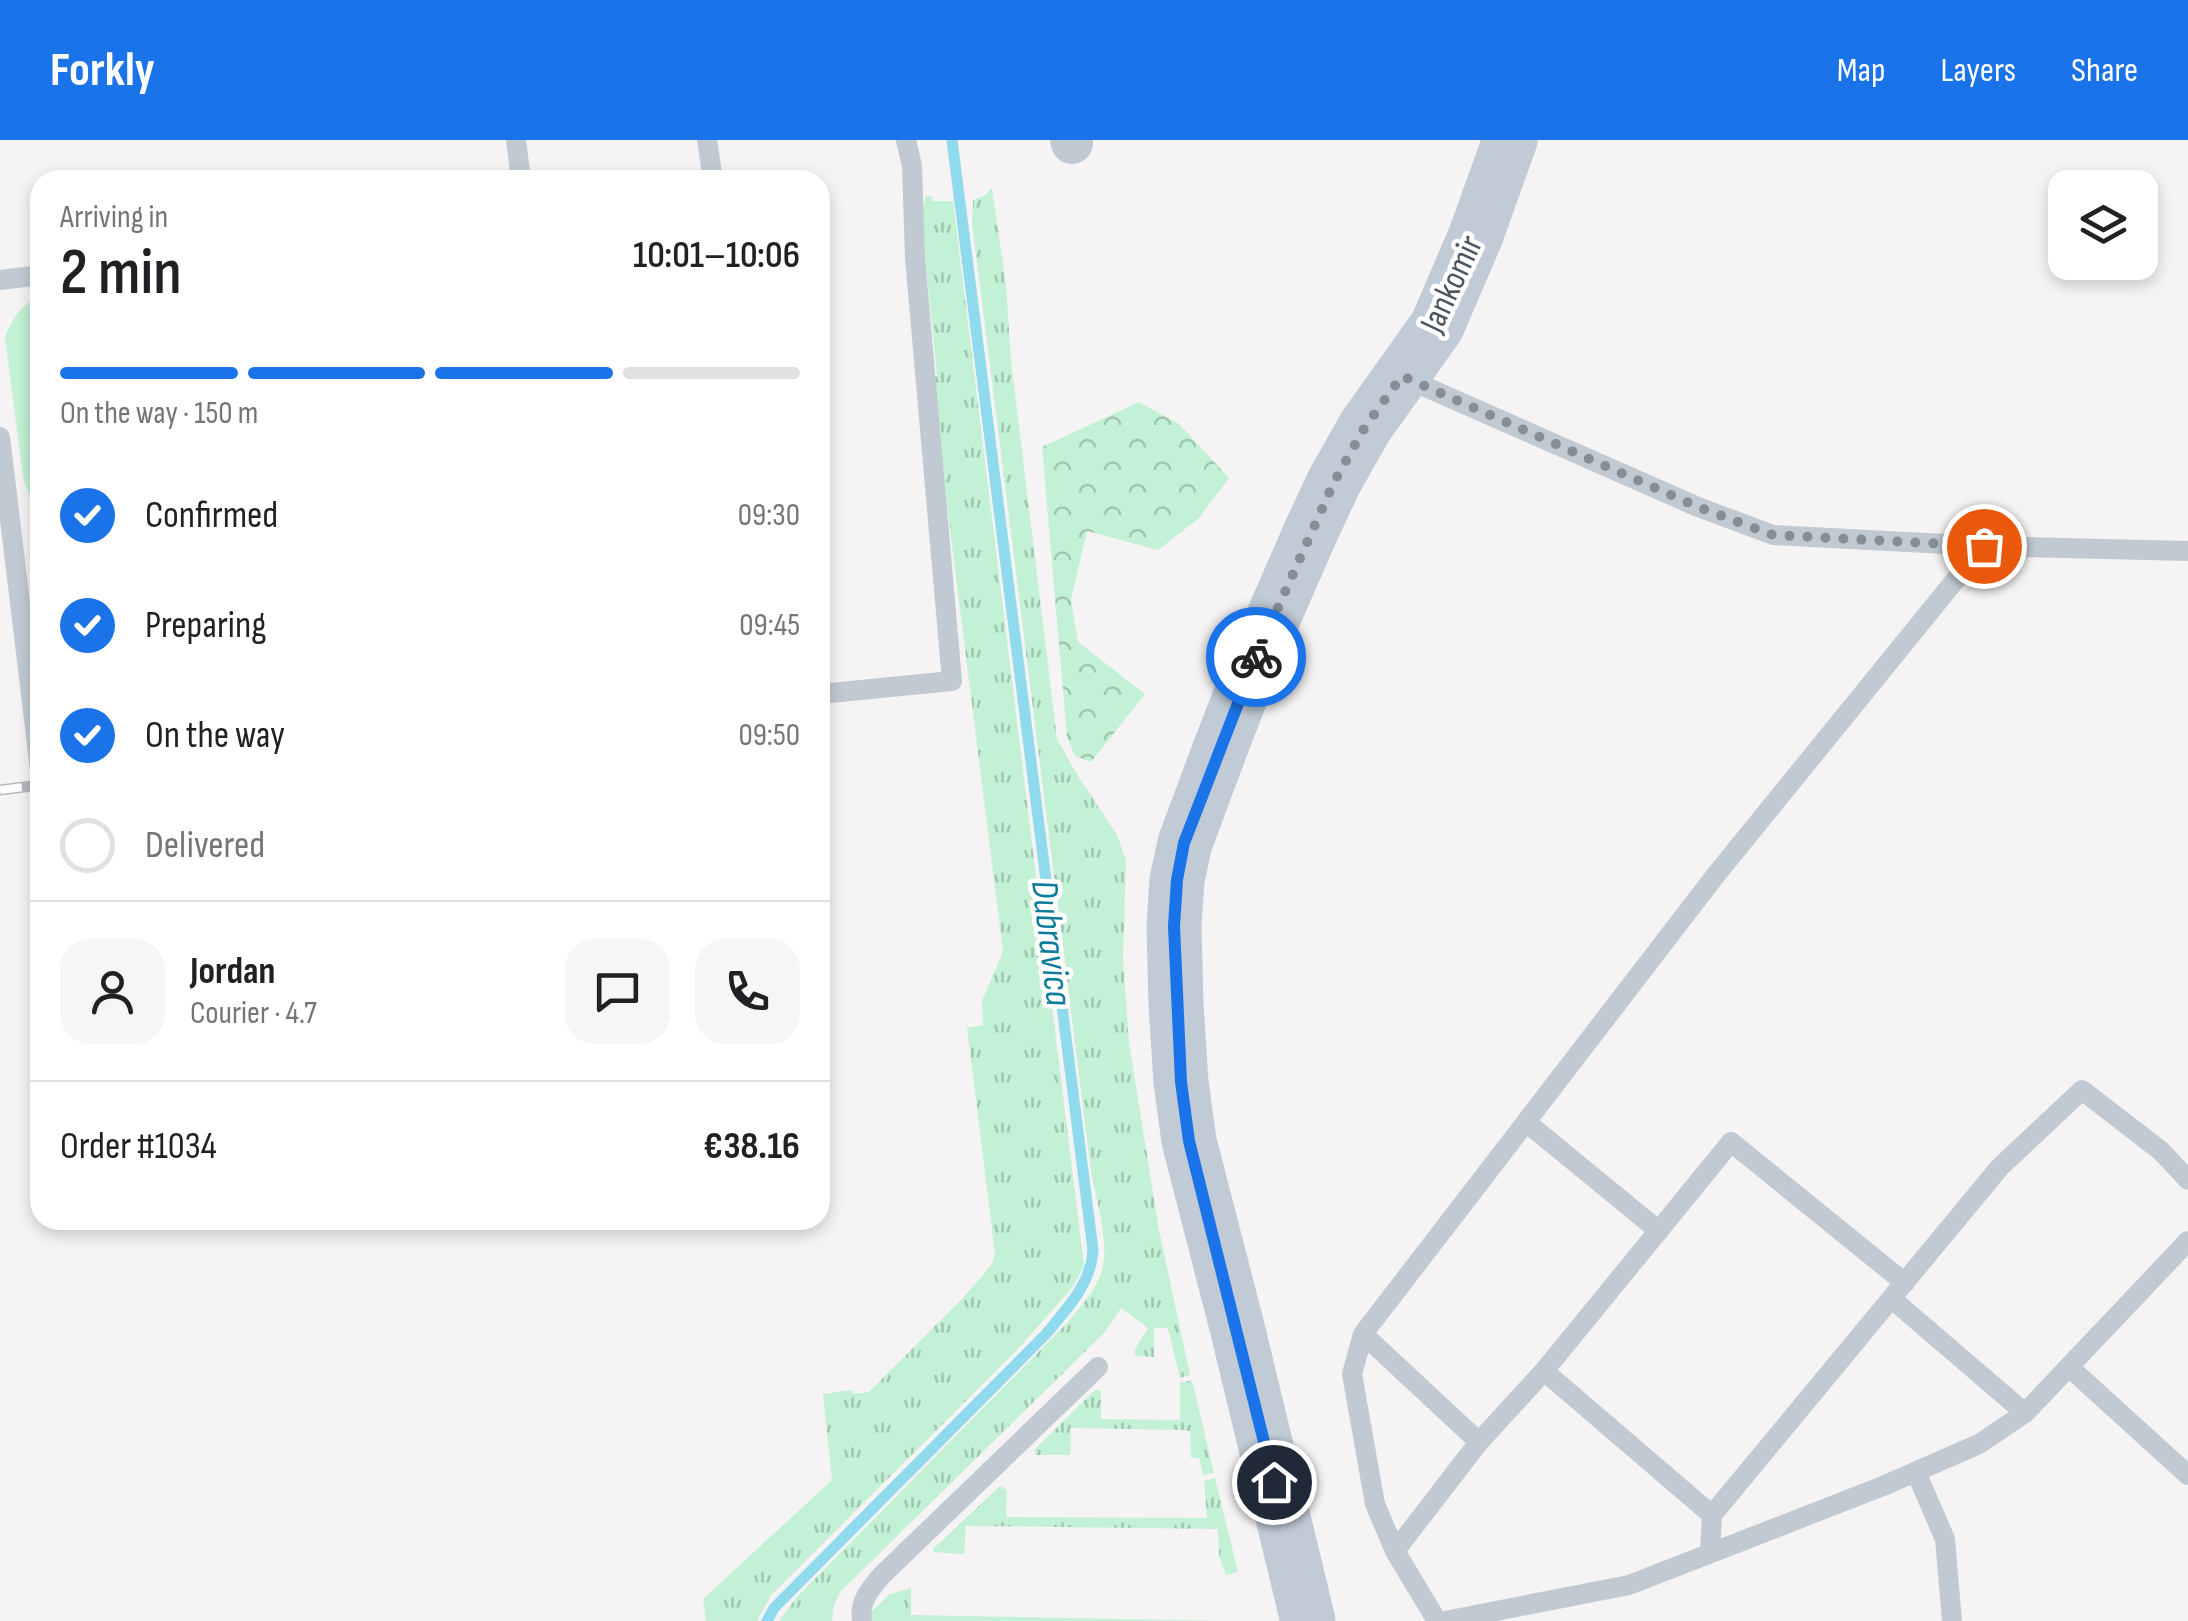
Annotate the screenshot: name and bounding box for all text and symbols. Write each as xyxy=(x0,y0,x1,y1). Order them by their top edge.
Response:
text: Forkly xyxy=(50,42,155,99)
text: Map xyxy=(1837,49,1885,92)
text: Layers xyxy=(1940,49,2016,92)
text: Share xyxy=(2071,49,2138,92)
map controls xyxy=(2048,170,2158,280)
button: layers xyxy=(2048,170,2158,280)
text: Arriving in xyxy=(60,198,168,237)
street label: Jankomir xyxy=(1411,229,1493,340)
text: 10:01–10:06 xyxy=(633,233,800,278)
text: 2 min xyxy=(60,235,182,313)
text: On the way · 150 m xyxy=(60,394,258,433)
icon: check xyxy=(60,488,115,543)
text: Confirmed xyxy=(145,493,278,538)
text: 09:30 xyxy=(738,496,800,535)
pin xyxy=(1942,504,2027,589)
icon: bag xyxy=(1957,519,2012,574)
icon: check xyxy=(60,598,115,653)
text: Preparing xyxy=(145,603,266,648)
text: 09:45 xyxy=(739,606,800,645)
courier xyxy=(1206,607,1306,707)
icon: bike xyxy=(1229,630,1284,685)
icon: check xyxy=(60,708,115,763)
text: On the way xyxy=(145,713,285,758)
text: 09:50 xyxy=(738,716,800,755)
text: Delivered xyxy=(145,823,265,868)
water label: Dubravica xyxy=(1021,878,1081,1008)
button: person xyxy=(60,939,165,1044)
button: chat xyxy=(565,939,670,1044)
button: phone xyxy=(695,939,800,1044)
text: Jordan xyxy=(190,949,275,994)
text: Courier · 4.7 xyxy=(190,994,317,1033)
text: Order #1034 xyxy=(60,1124,217,1169)
text: €38.16 xyxy=(703,1124,800,1169)
pin xyxy=(1232,1440,1317,1525)
icon: home xyxy=(1247,1455,1302,1510)

